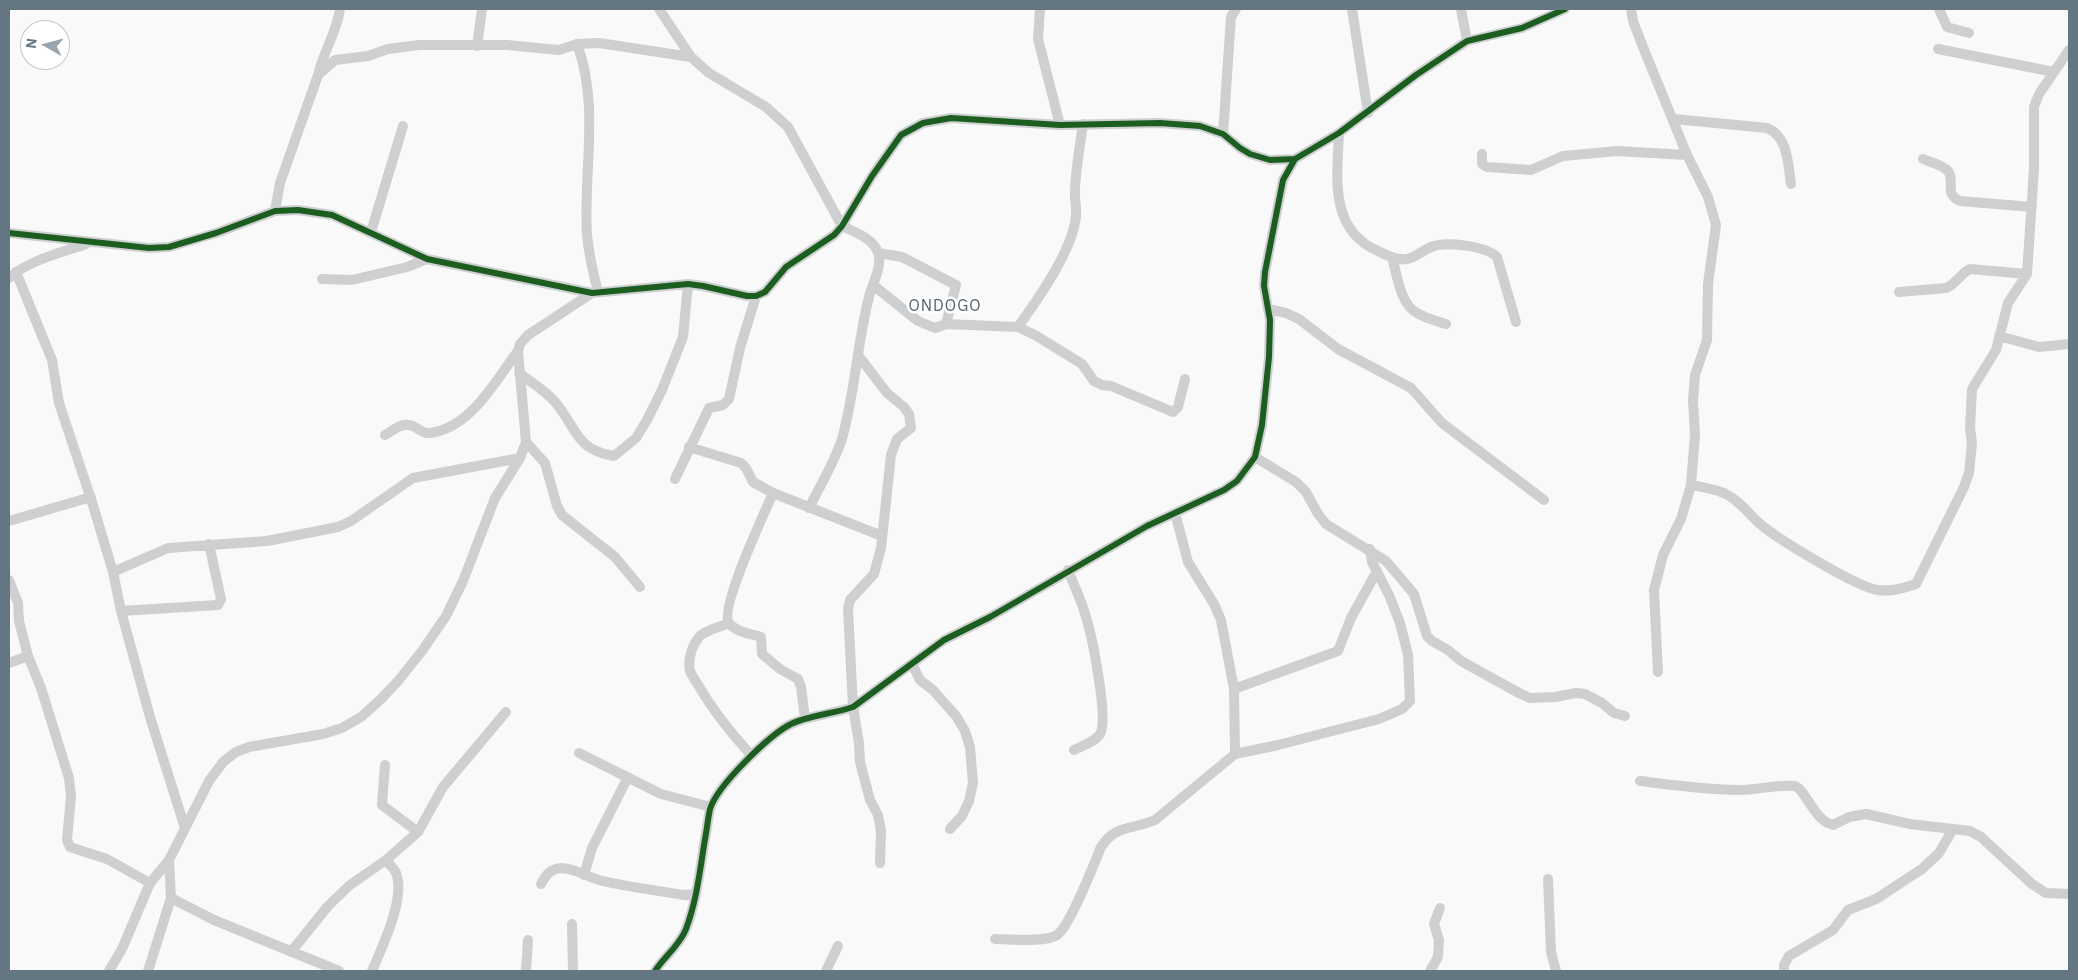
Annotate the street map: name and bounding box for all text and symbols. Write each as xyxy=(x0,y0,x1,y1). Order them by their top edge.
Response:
north arrow xyxy=(20,20,70,70)
text: N xyxy=(22,37,41,49)
district label: ONDOGO xyxy=(908,296,982,316)

